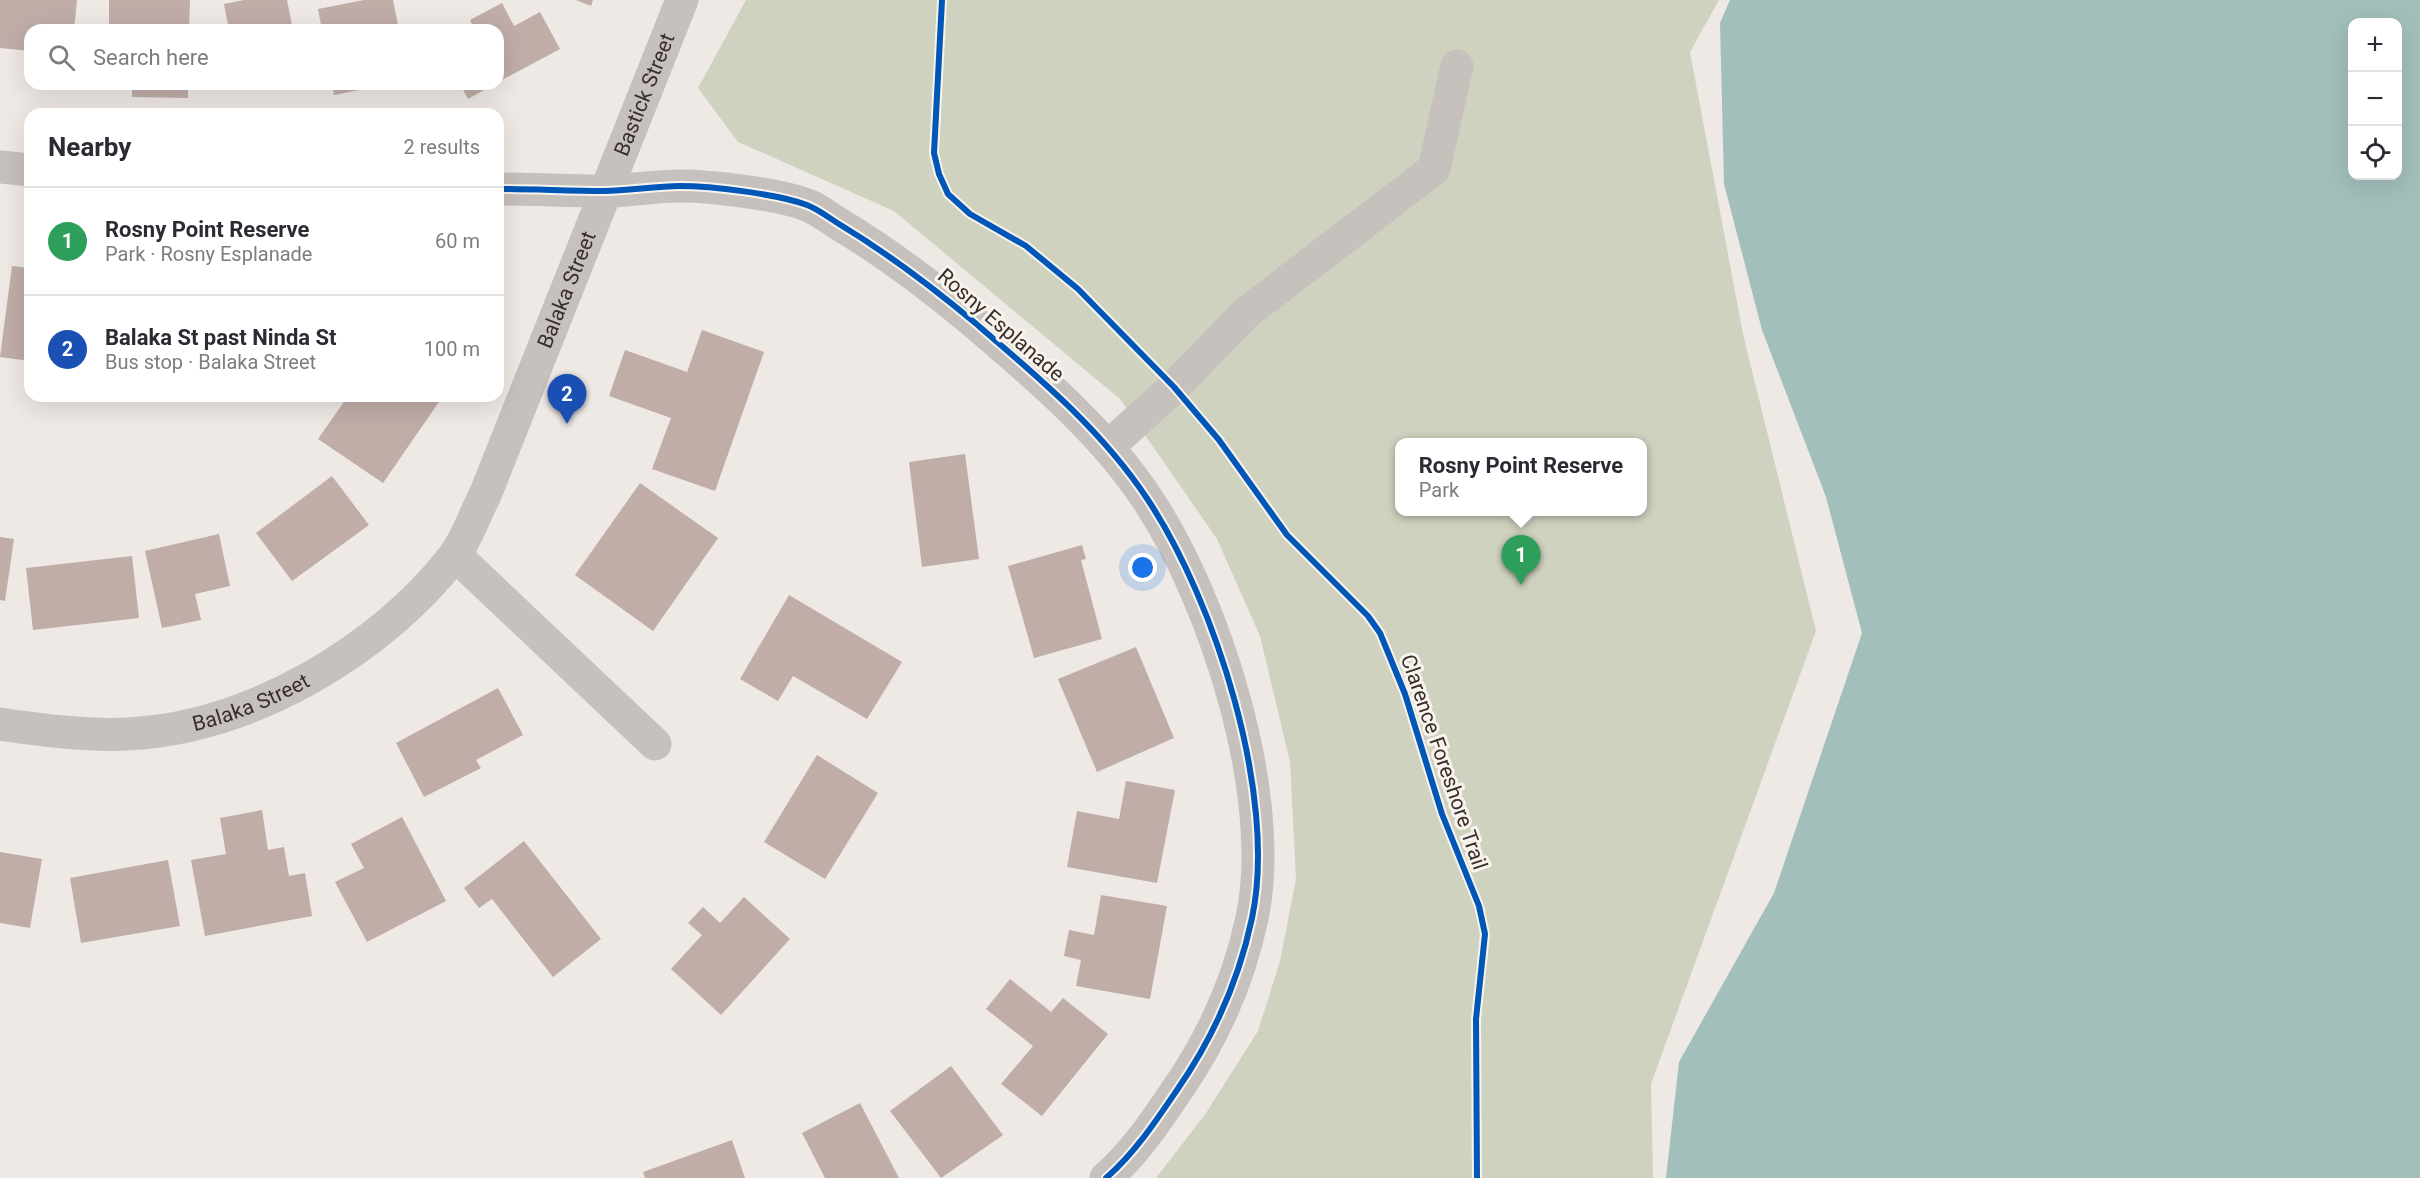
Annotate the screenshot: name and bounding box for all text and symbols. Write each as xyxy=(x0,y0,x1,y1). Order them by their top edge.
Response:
map controls xyxy=(2348,18,2402,180)
button: + xyxy=(2348,18,2402,72)
search box xyxy=(24,24,504,90)
street label: Bastick Street xyxy=(609,30,680,159)
icon: search xyxy=(45,41,78,74)
text: Search here xyxy=(93,45,209,70)
button: − xyxy=(2348,72,2402,126)
button: locate xyxy=(2348,126,2402,180)
text: Nearby xyxy=(48,132,131,162)
text: 2 results xyxy=(404,135,480,159)
text: Rosny Point Reserve xyxy=(105,217,310,242)
street label: Balaka Street xyxy=(533,228,601,352)
text: 1 xyxy=(62,229,73,253)
text: 60 m xyxy=(435,229,480,253)
text: Park · Rosny Esplanade xyxy=(105,242,312,266)
street label: Rosny Esplanade xyxy=(933,264,1069,386)
text: Balaka St past Ninda St xyxy=(105,325,337,350)
text: 2 xyxy=(62,337,73,361)
text: 100 m xyxy=(424,337,480,361)
text: Bus stop · Balaka Street xyxy=(105,350,316,374)
pin: 2 xyxy=(548,374,586,424)
popup xyxy=(1395,438,1647,516)
text: Rosny Point Reserve xyxy=(1419,453,1623,478)
text: Park xyxy=(1419,478,1459,502)
pin: 1 xyxy=(1502,536,1540,585)
your location xyxy=(1128,553,1157,582)
street label: Clarence Foreshore Trail xyxy=(1396,651,1492,873)
street label: Balaka Street xyxy=(190,669,313,736)

